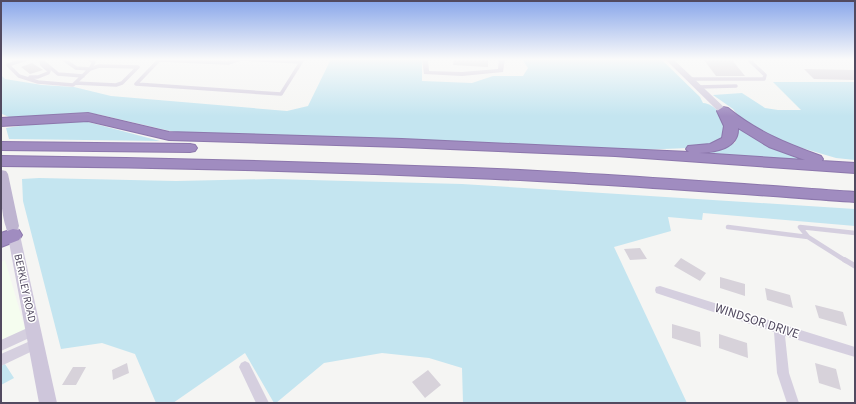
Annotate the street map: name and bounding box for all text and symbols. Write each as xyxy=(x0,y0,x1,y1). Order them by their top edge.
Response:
street label: BERKLEY ROAD xyxy=(10,252,40,324)
street label: WINDSOR DRIVE xyxy=(712,299,802,343)

